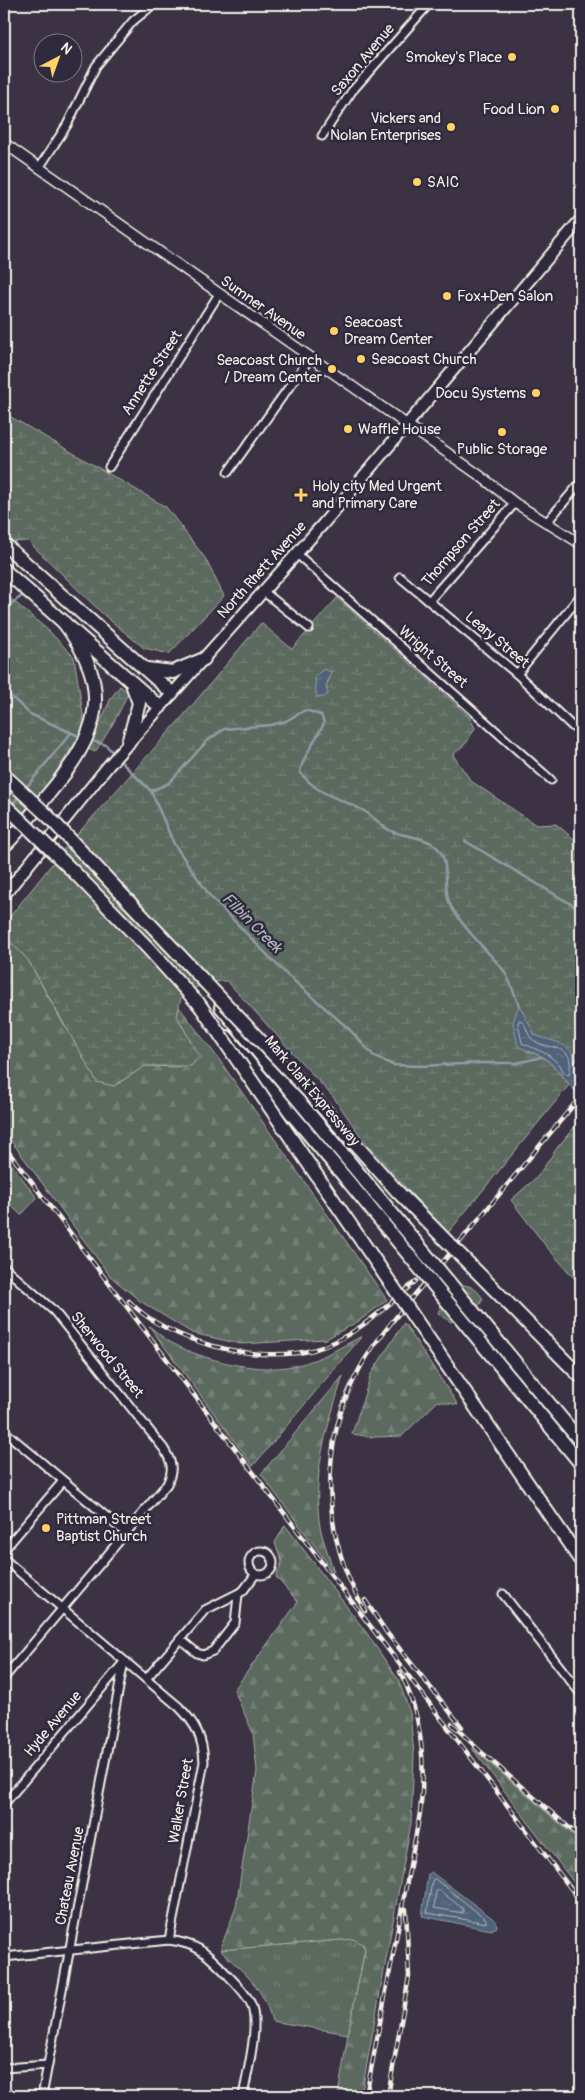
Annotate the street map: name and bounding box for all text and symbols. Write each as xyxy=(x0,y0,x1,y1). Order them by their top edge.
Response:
street label: Saxon Avenue xyxy=(327,19,399,100)
north arrow xyxy=(32,32,82,82)
text: N xyxy=(57,39,75,58)
place label: Smokey's Place xyxy=(405,48,503,67)
marker: Smokey's Place xyxy=(506,51,518,63)
place label: Food Lion xyxy=(482,100,545,119)
marker: Food Lion xyxy=(549,103,561,115)
place label: Vickers and Nolan Enterprises xyxy=(330,109,441,145)
marker: Vickers and Nolan Enterprises xyxy=(445,121,457,133)
place label: SAIC xyxy=(427,173,459,192)
marker: SAIC xyxy=(411,176,423,188)
street label: Sumner Avenue xyxy=(217,272,310,345)
place label: Fox+Den Salon xyxy=(457,287,553,306)
marker: Fox+Den Salon xyxy=(441,290,453,302)
place label: Seacoast Dream Center xyxy=(344,313,434,349)
marker: Seacoast Dream Center xyxy=(328,325,340,337)
street label: Annette Street xyxy=(117,326,187,419)
place label: Seacoast Church xyxy=(371,350,477,369)
place label: Seacoast Church / Dream Center xyxy=(216,351,323,387)
marker: Seacoast Church xyxy=(355,353,367,365)
marker: Seacoast Church / Dream Center xyxy=(326,363,338,375)
place label: Docu Systems xyxy=(435,384,526,403)
marker: Docu Systems xyxy=(530,387,542,399)
place label: Waffle House xyxy=(358,420,442,439)
marker: Waffle House xyxy=(342,423,354,435)
marker: Public Storage xyxy=(496,426,508,438)
place label: Public Storage xyxy=(457,440,548,459)
place label: Holy city Med Urgent and Primary Care xyxy=(312,477,443,513)
marker: Holy city Med Urgent and Primary Care xyxy=(294,488,308,502)
street label: Thompson Street xyxy=(418,494,505,591)
street label: North Rhett Avenue xyxy=(213,517,311,623)
street label: Leary Street xyxy=(461,607,534,673)
street label: Wright Street xyxy=(394,622,472,693)
water label: Filbin Creek xyxy=(218,889,287,958)
street label: Mark Clark Expressway xyxy=(260,1032,364,1151)
street label: Sherwood Street xyxy=(66,1308,148,1403)
place label: Pittman Street Baptist Church xyxy=(56,1510,152,1546)
marker: Pittman Street Baptist Church xyxy=(40,1522,52,1534)
street label: Hyde Avenue xyxy=(20,1687,86,1761)
street label: Walker Street xyxy=(164,1756,198,1845)
street label: Chateau Avenue xyxy=(51,1825,89,1927)

